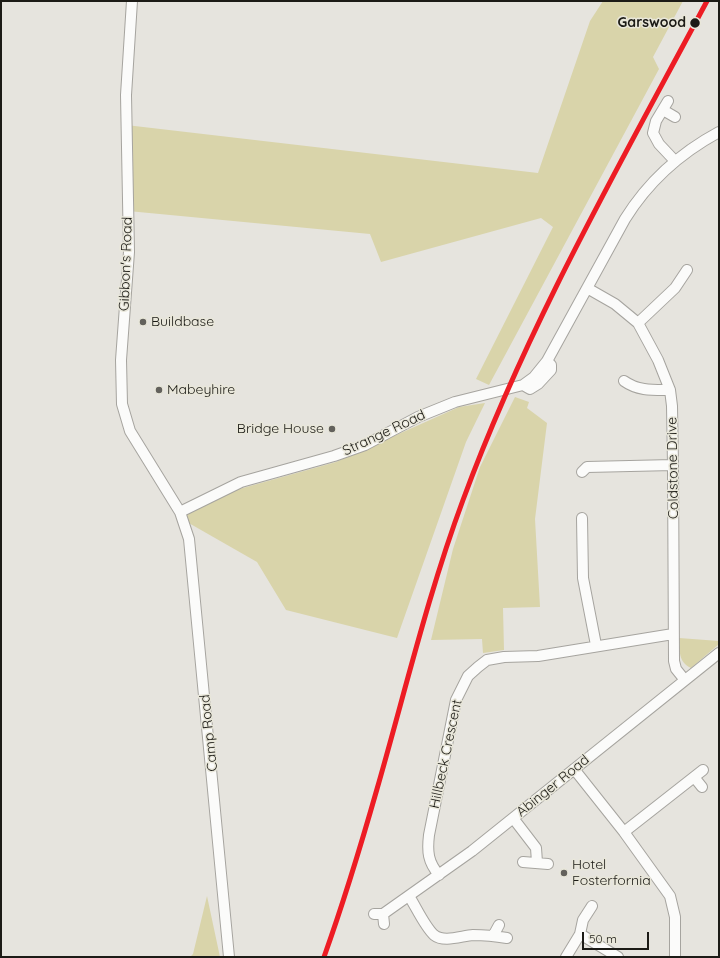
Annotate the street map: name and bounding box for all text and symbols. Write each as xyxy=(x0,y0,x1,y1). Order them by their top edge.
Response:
place label: Garswood xyxy=(617,15,686,31)
marker: Garswood xyxy=(688,16,702,30)
street label: Gibbon's Road xyxy=(116,217,136,311)
place label: Buildbase xyxy=(151,314,214,330)
marker: Buildbase xyxy=(138,317,148,327)
place label: Mabeyhire xyxy=(167,382,235,398)
marker: Mabeyhire xyxy=(154,385,164,395)
street label: Strange Road xyxy=(340,407,428,459)
street label: Coldstone Drive xyxy=(664,417,682,519)
place label: Bridge House xyxy=(237,421,324,437)
marker: Bridge House xyxy=(327,424,337,434)
street label: Camp Road xyxy=(197,694,221,772)
street label: Hillbeck Crescent xyxy=(426,698,466,810)
street label: Abinger Road xyxy=(513,751,593,821)
place label: Hotel Fosterfornia xyxy=(572,857,651,890)
marker: Hotel Fosterfornia xyxy=(559,868,569,878)
scale bar xyxy=(584,924,651,950)
text: 50 m xyxy=(589,931,617,946)

